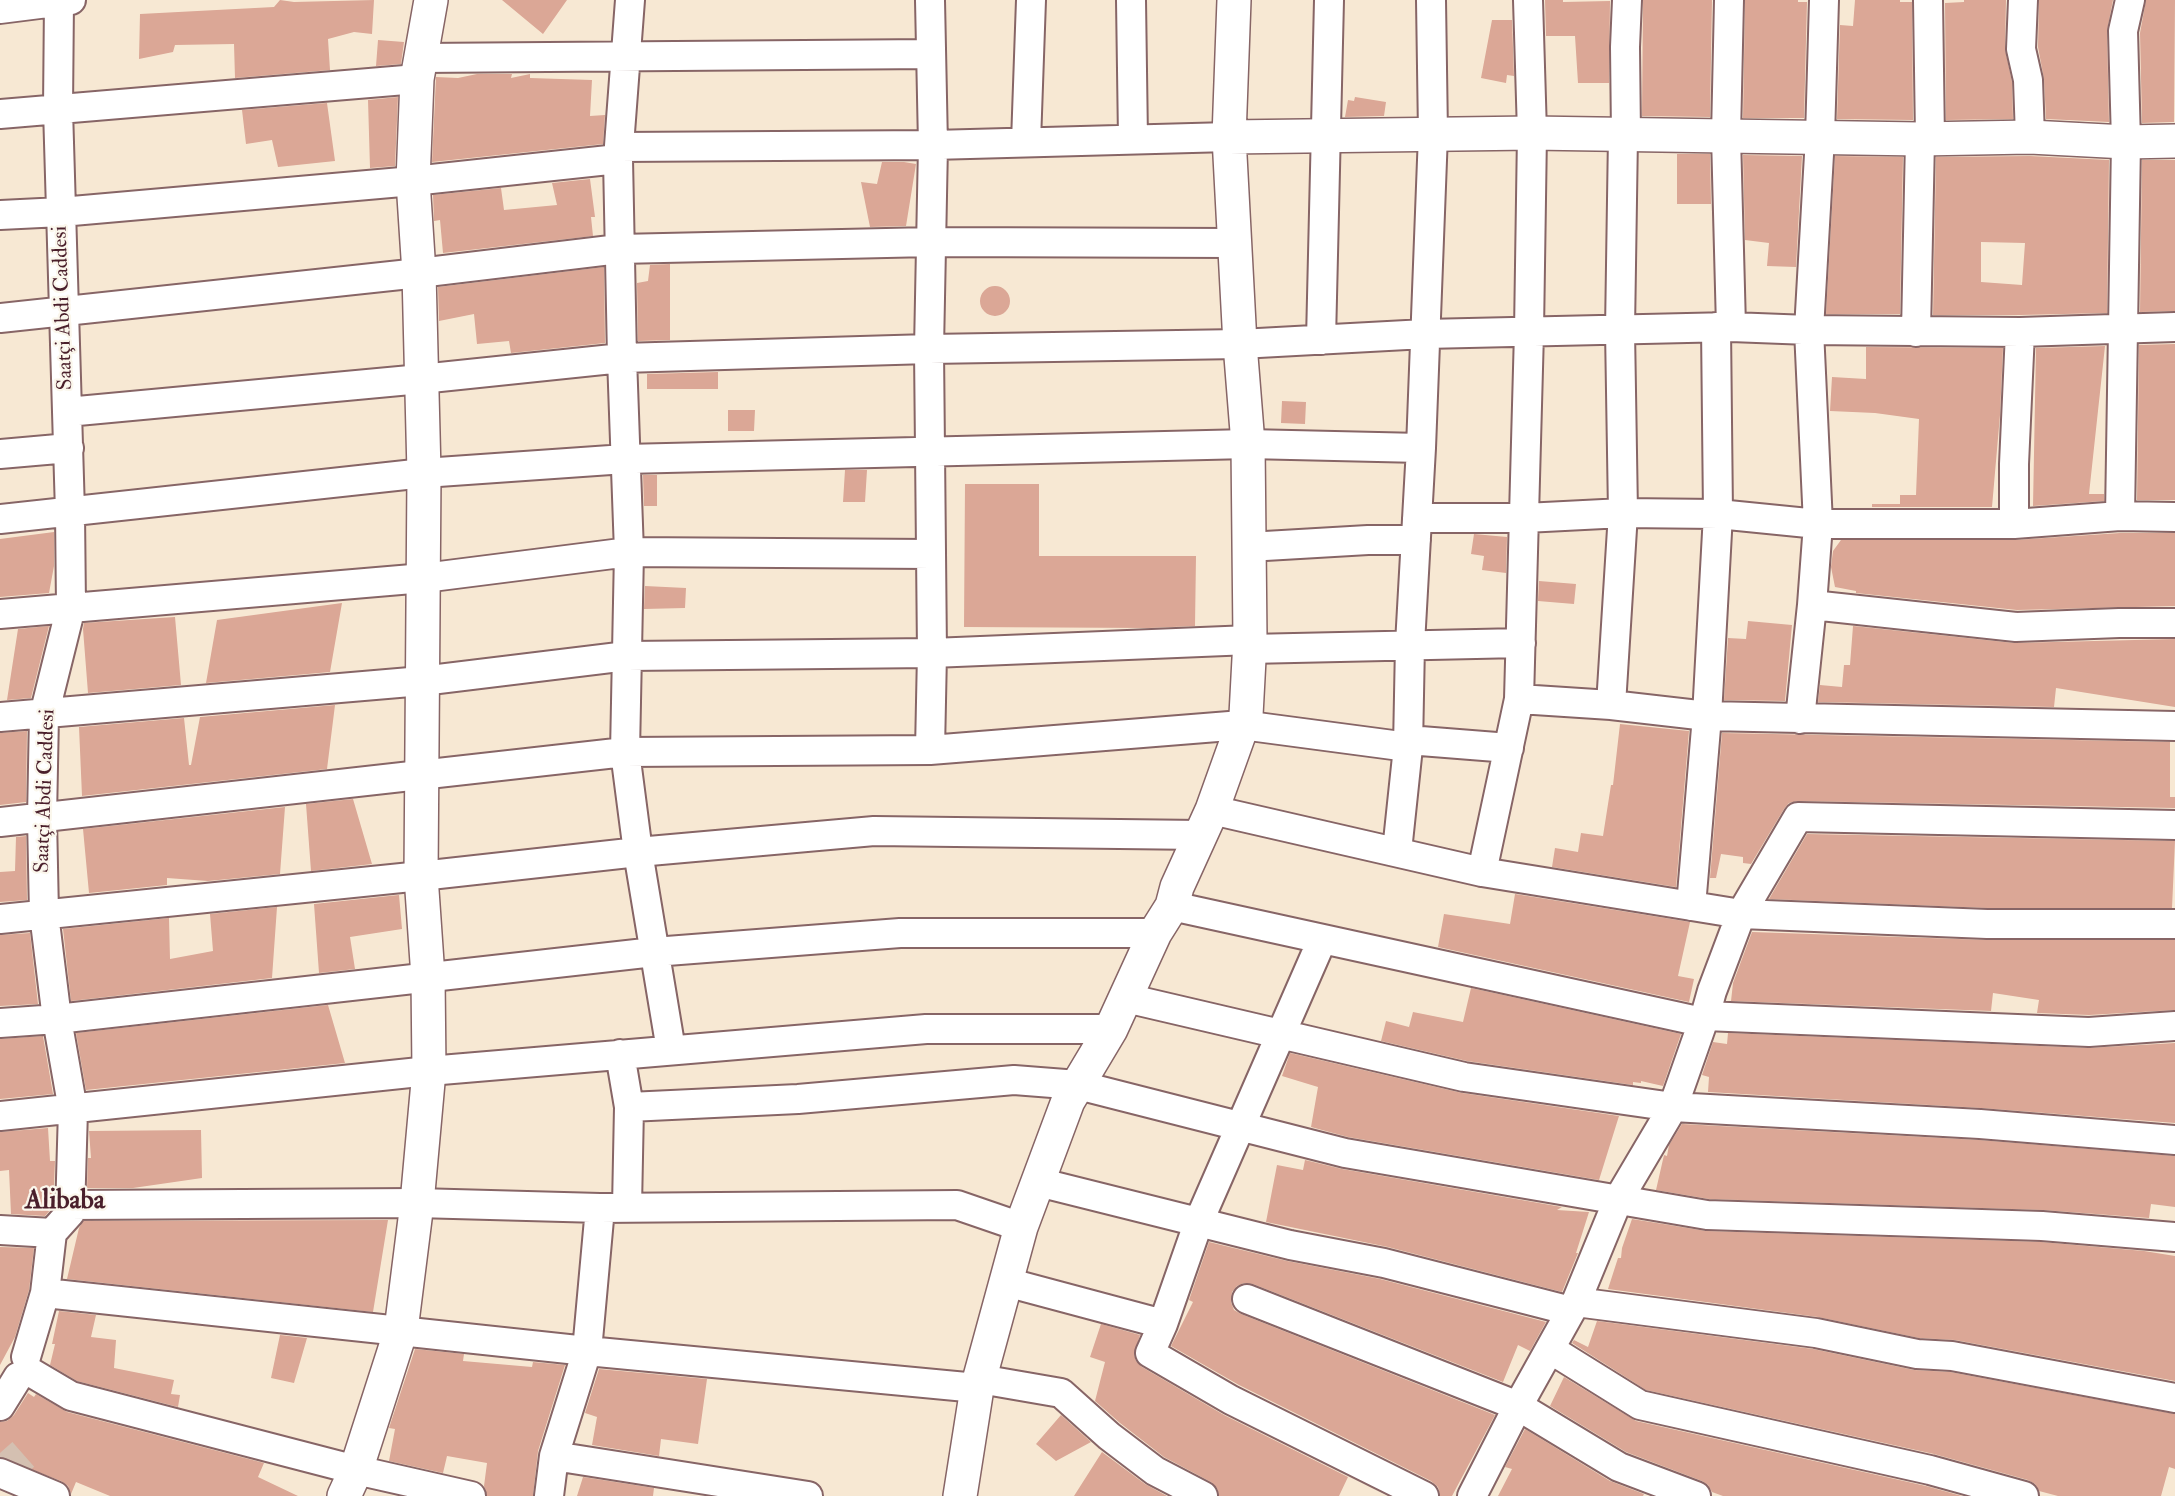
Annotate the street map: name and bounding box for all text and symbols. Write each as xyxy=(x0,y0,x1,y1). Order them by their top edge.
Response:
street label: Saatçi Abdi Caddesi xyxy=(49,225,79,391)
street label: Saatçi Abdi Caddesi xyxy=(31,708,61,874)
district label: Alibaba xyxy=(25,1186,105,1218)

